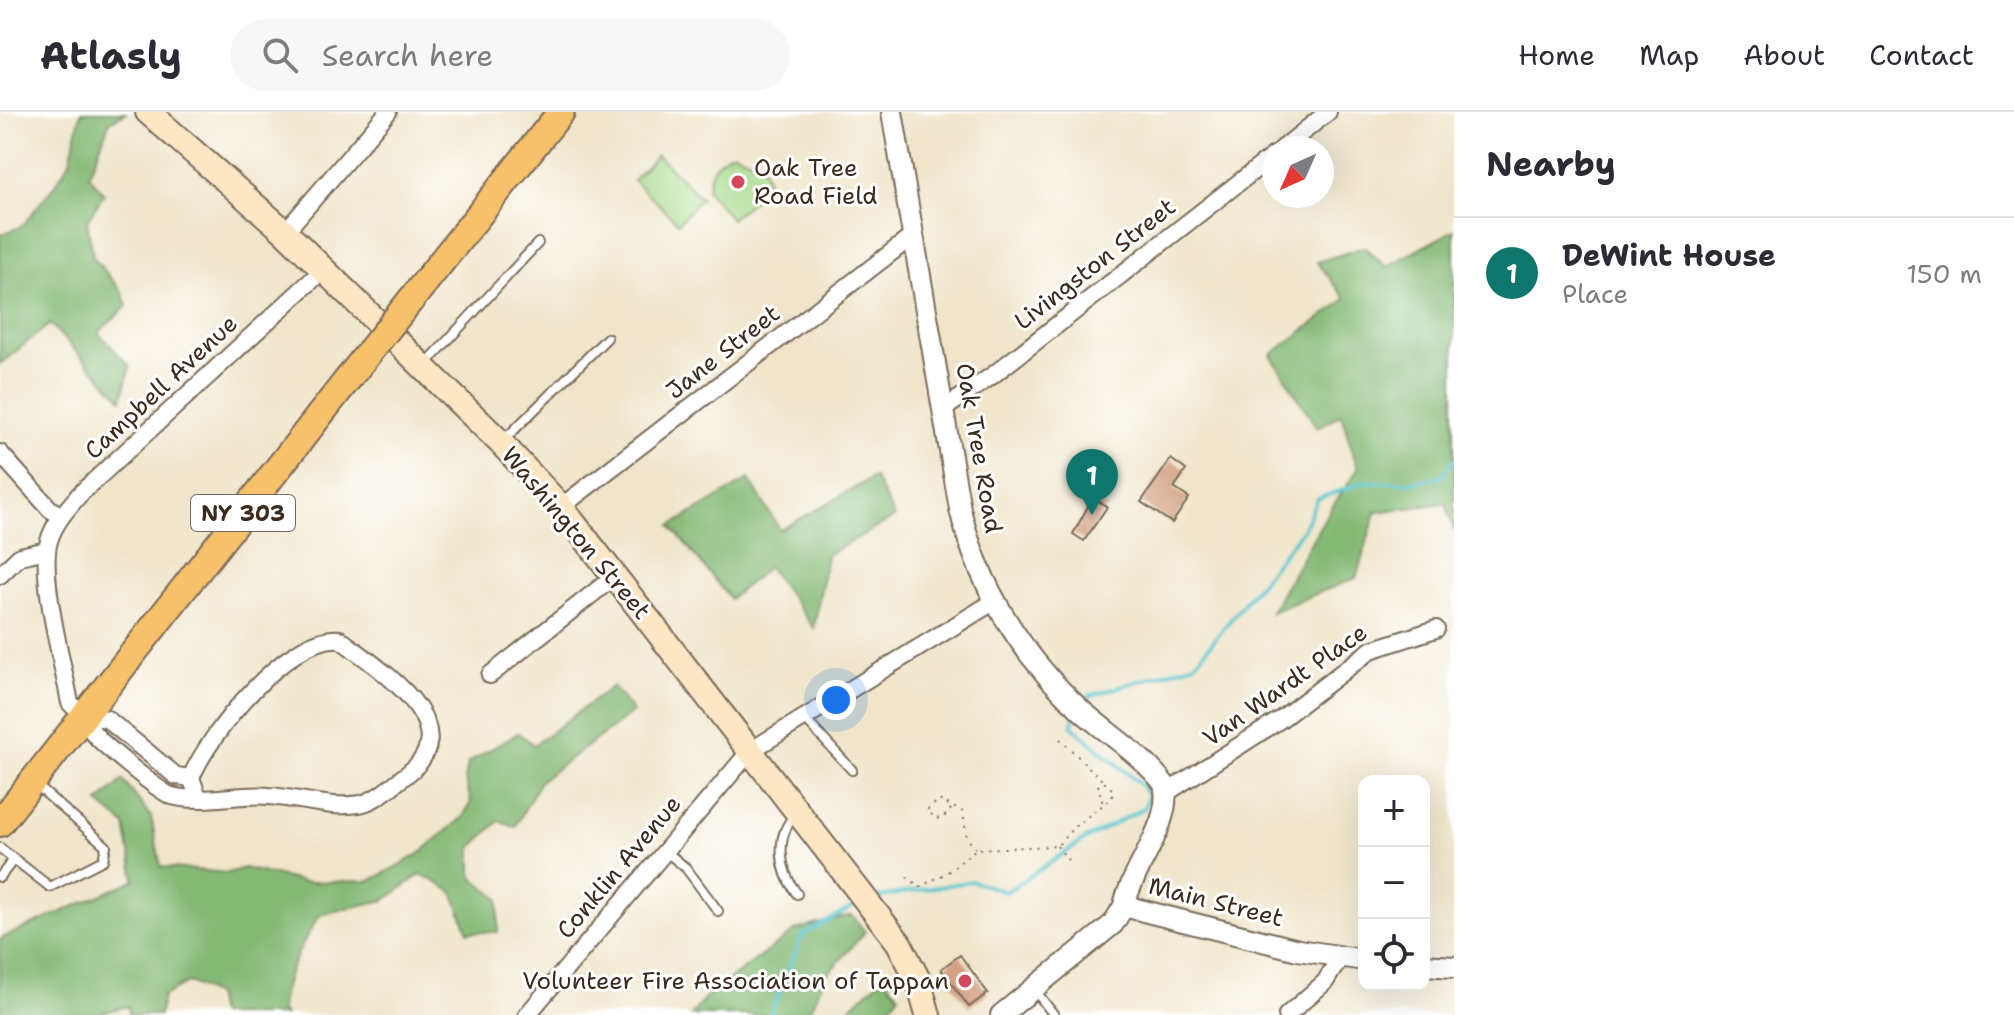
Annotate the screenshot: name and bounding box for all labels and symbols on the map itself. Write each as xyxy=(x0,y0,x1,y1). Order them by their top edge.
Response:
north arrow xyxy=(1262,136,1334,208)
place label: Oak Tree Road Field xyxy=(754,152,878,212)
marker: Oak Tree Road Field xyxy=(729,173,747,191)
street label: Livingston Street xyxy=(1008,191,1182,337)
street label: Jane Street xyxy=(660,298,786,406)
street label: Campbell Avenue xyxy=(78,308,244,466)
street label: Oak Tree Road xyxy=(948,360,1010,536)
street label: Washington Street xyxy=(494,440,658,626)
pin: 1 xyxy=(1066,449,1118,515)
road number: NY 303 xyxy=(191,495,295,531)
street label: Van Wardt Place xyxy=(1196,616,1374,754)
your location xyxy=(816,680,856,720)
street label: Conklin Avenue xyxy=(550,789,688,945)
street label: Main Street xyxy=(1145,870,1287,934)
place label: Volunteer Fire Association of Tappan xyxy=(522,965,949,997)
marker: Volunteer Fire Association of Tappan xyxy=(956,972,974,990)

